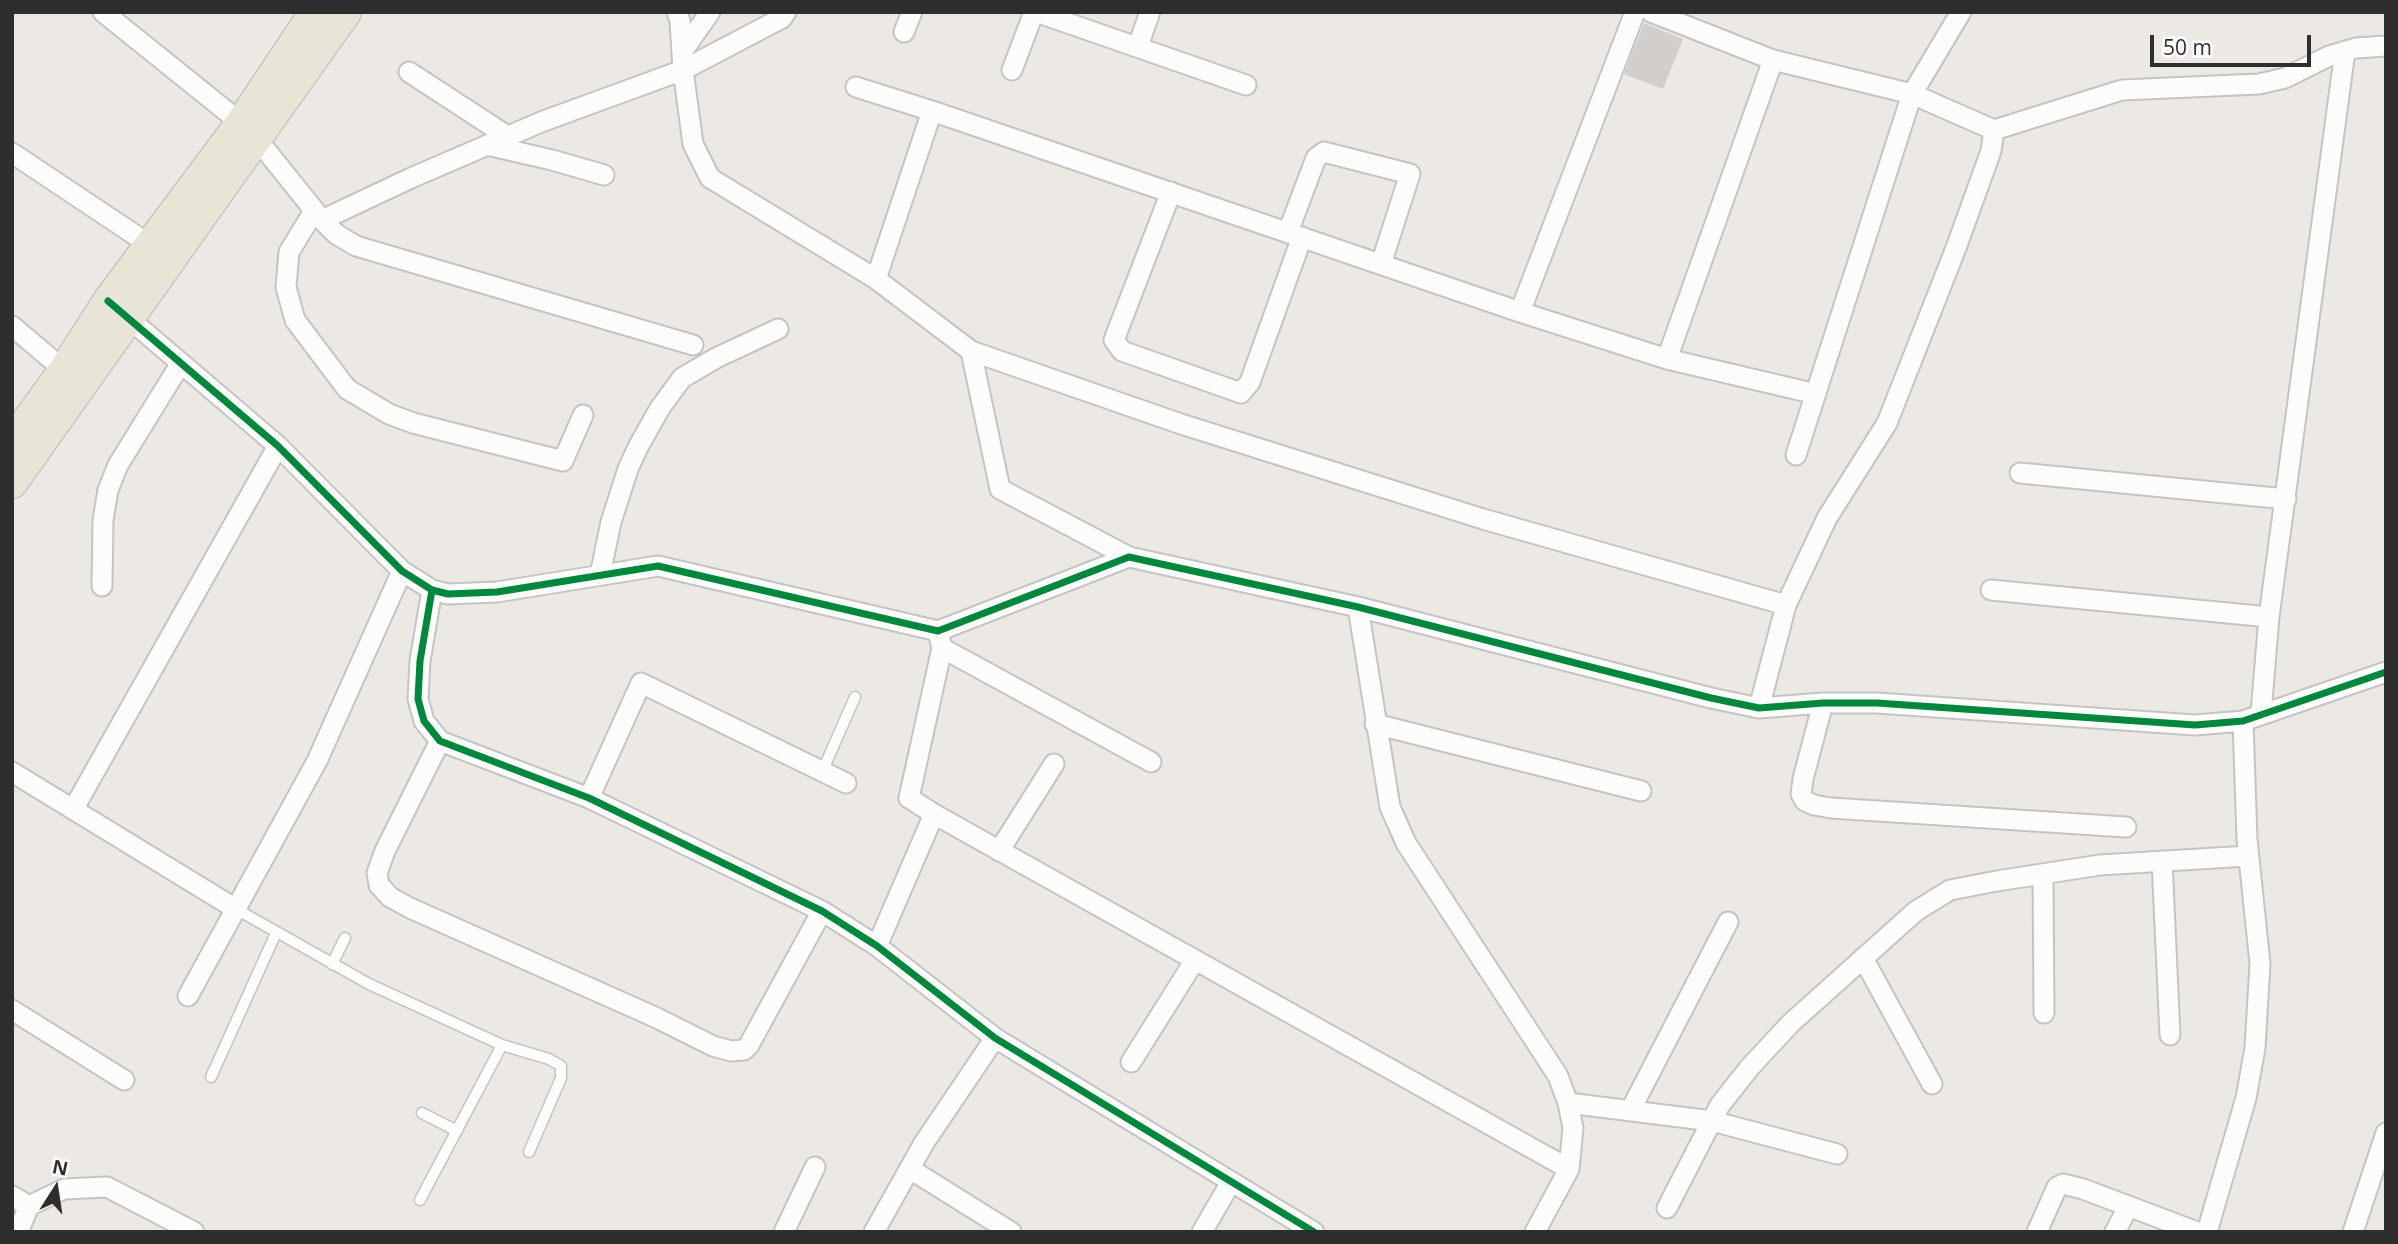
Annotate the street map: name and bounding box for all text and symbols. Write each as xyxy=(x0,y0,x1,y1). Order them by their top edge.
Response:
scale bar xyxy=(2153,21,2314,65)
text: 50 m xyxy=(2163,33,2212,61)
north arrow xyxy=(21,1153,91,1223)
text: N xyxy=(50,1153,71,1182)

